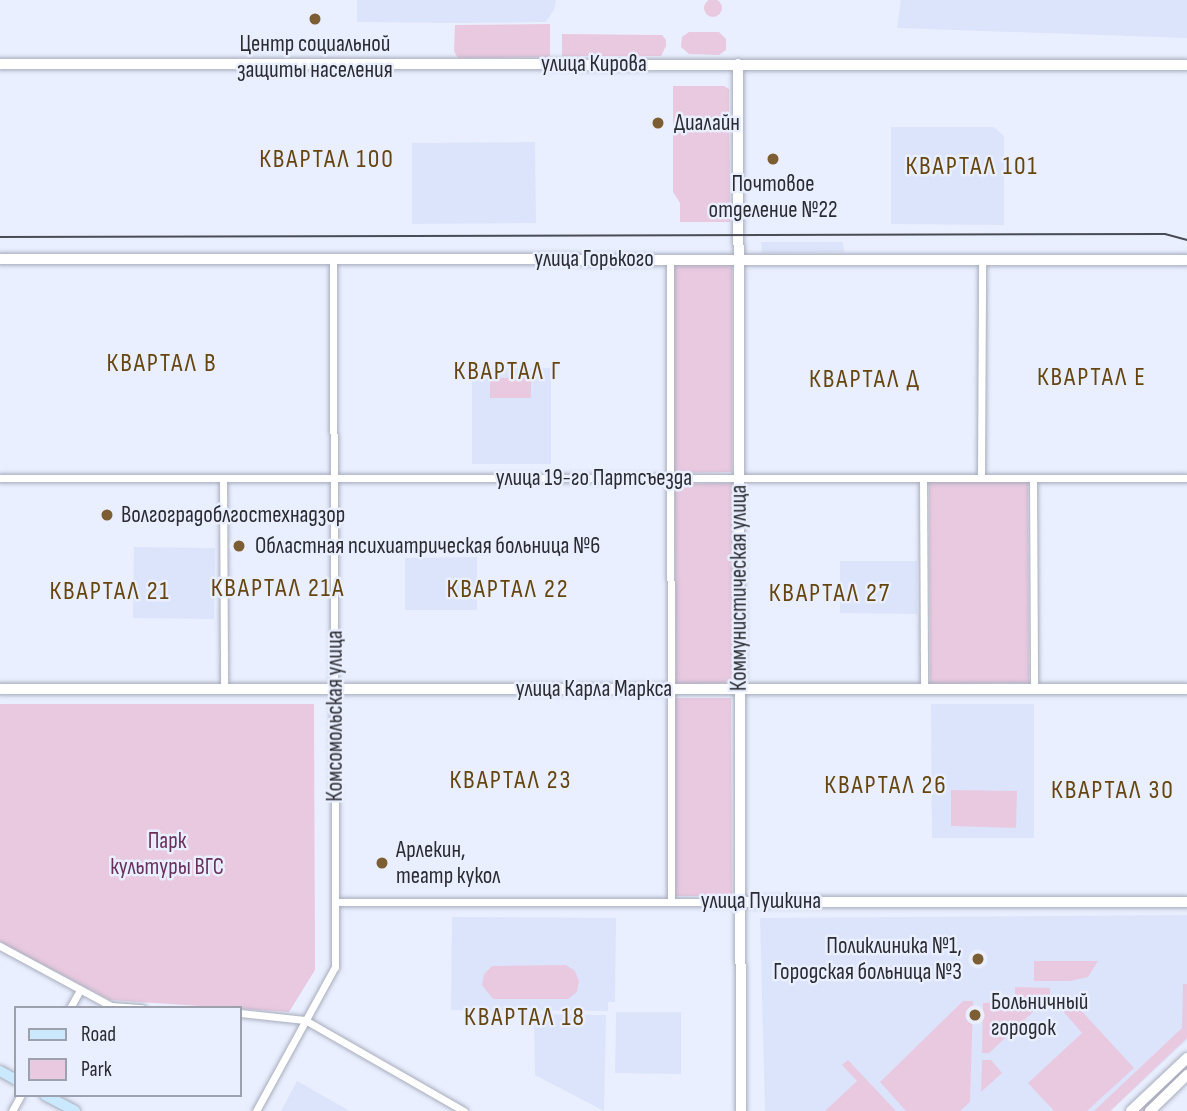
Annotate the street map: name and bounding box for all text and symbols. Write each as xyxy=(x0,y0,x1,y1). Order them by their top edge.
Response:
marker: Центр социальной защиты населения xyxy=(307,11,323,27)
place label: Центр социальной защиты населения xyxy=(237,30,393,84)
street label: улица Кирова xyxy=(541,50,647,78)
place label: Диалайн xyxy=(674,109,740,137)
marker: Диалайн xyxy=(648,113,668,133)
district label: КВАРТАЛ 100 xyxy=(261,144,393,176)
marker: Почтовое отделение №22 xyxy=(765,151,781,167)
district label: КВАРТАЛ 101 xyxy=(907,151,1037,183)
place label: Почтовое отделение №22 xyxy=(709,170,837,224)
street label: улица Горького xyxy=(534,245,654,273)
district label: КВАРТАЛ В xyxy=(108,348,216,380)
district label: КВАРТАЛ Г xyxy=(455,356,561,388)
district label: КВАРТАЛ Е xyxy=(1038,362,1146,394)
district label: КВАРТАЛ Д xyxy=(810,364,920,396)
street label: улица 19-го Партсъезда xyxy=(496,464,692,492)
street label: Коммунистическая улица xyxy=(725,485,753,691)
place label: Волгоградоблгостехнадзор xyxy=(121,501,345,529)
marker: Волгоградоблгостехнадзор xyxy=(99,507,115,523)
place label: Областная психиатрическая больница №6 xyxy=(255,532,600,560)
marker: Областная психиатрическая больница №6 xyxy=(229,536,249,556)
district label: КВАРТАЛ 21А xyxy=(212,573,344,605)
district label: КВАРТАЛ 22 xyxy=(448,574,568,606)
district label: КВАРТАЛ 21 xyxy=(51,576,169,608)
district label: КВАРТАЛ 27 xyxy=(770,578,890,610)
street label: Комсомольская улица xyxy=(321,630,349,802)
street label: улица Карла Маркса xyxy=(516,675,672,703)
district label: КВАРТАЛ 23 xyxy=(451,765,571,797)
district label: КВАРТАЛ 26 xyxy=(826,770,946,802)
district label: КВАРТАЛ 30 xyxy=(1052,775,1174,807)
park label: Парк культуры ВГС xyxy=(110,827,224,881)
place label: Арлекин, театр кукол xyxy=(396,836,500,890)
marker: Арлекин, театр кукол xyxy=(374,855,390,871)
street label: улица Пушкина xyxy=(701,887,821,915)
place label: Поликлиника №1, Городская больница №3 xyxy=(773,932,962,986)
marker: Поликлиника №1, Городская больница №3 xyxy=(968,949,988,969)
place label: Больничный городок xyxy=(991,988,1088,1042)
district label: КВАРТАЛ 18 xyxy=(465,1002,585,1034)
marker: Больничный городок xyxy=(965,1005,985,1025)
legend xyxy=(14,1006,242,1097)
text: Road xyxy=(81,1022,116,1047)
text: Park xyxy=(81,1057,112,1082)

